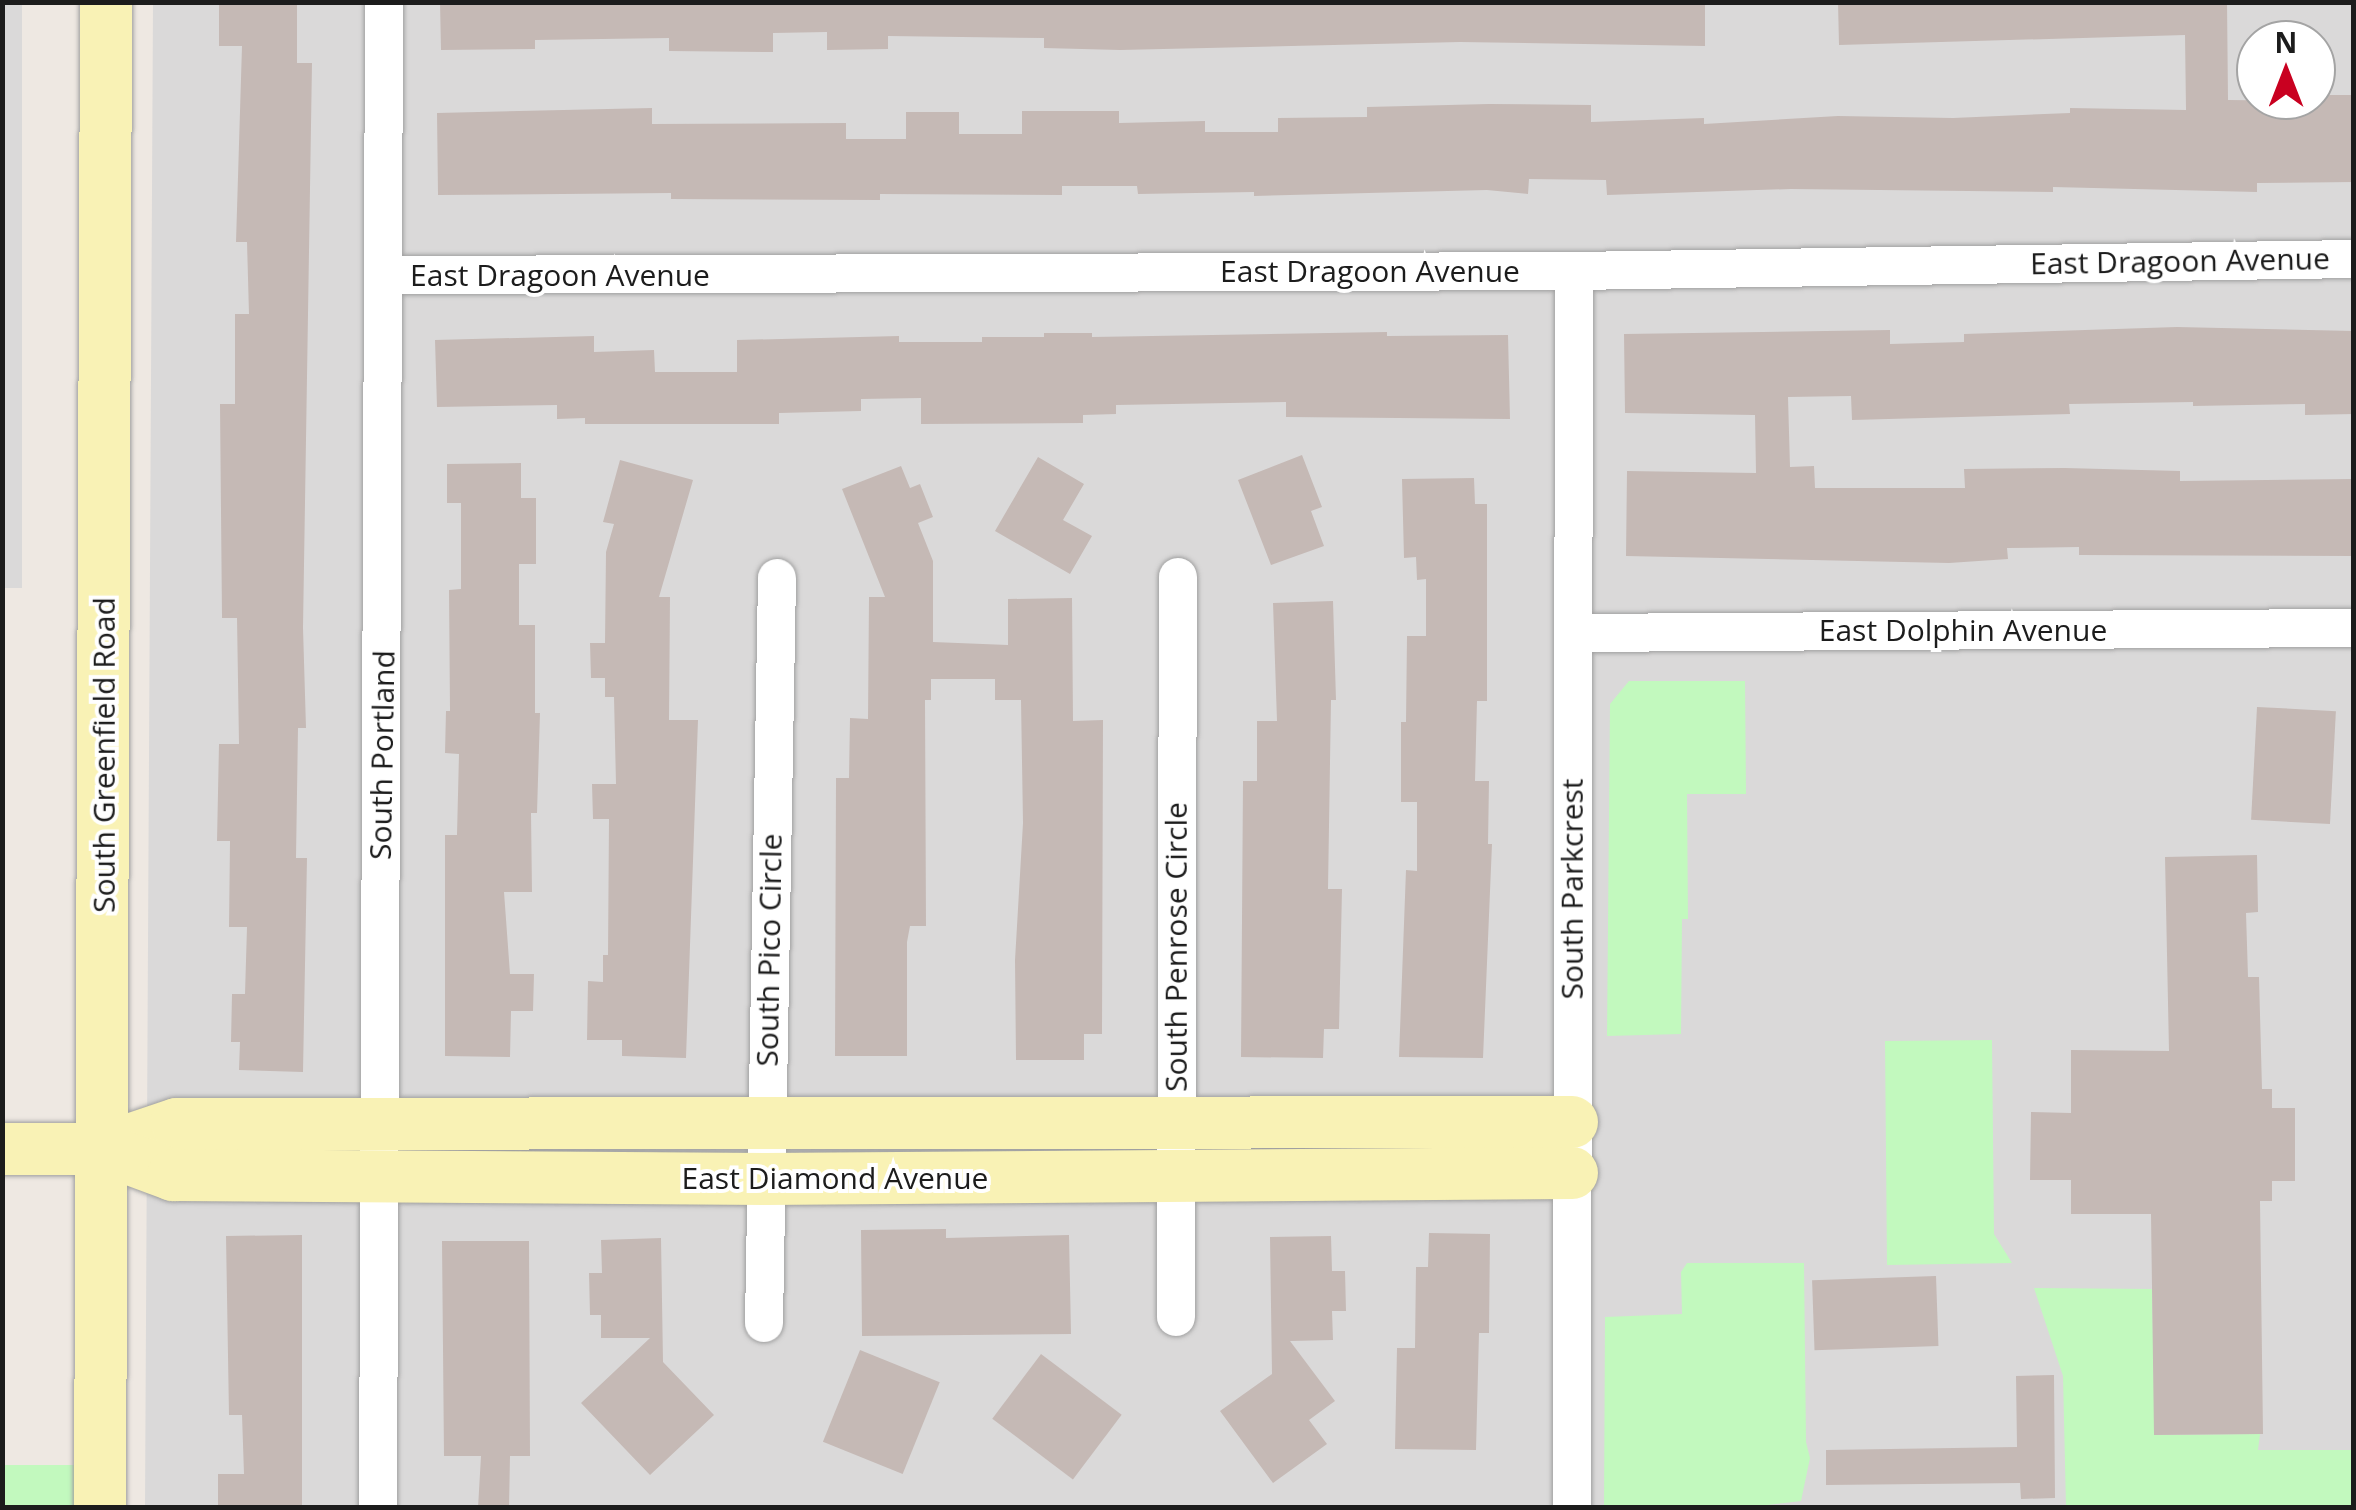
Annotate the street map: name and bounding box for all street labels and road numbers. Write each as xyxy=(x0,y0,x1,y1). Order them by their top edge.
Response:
street label: East Dragoon Avenue xyxy=(2030,240,2330,282)
street label: East Dragoon Avenue xyxy=(1220,253,1520,289)
street label: East Dragoon Avenue xyxy=(410,257,710,293)
street label: South Greenfield Road xyxy=(86,597,122,913)
street label: East Dolphin Avenue xyxy=(1819,612,2107,648)
street label: South Portland xyxy=(362,650,402,860)
street label: South Parkcrest xyxy=(1554,779,1590,999)
street label: South Penrose Circle xyxy=(1158,802,1194,1092)
street label: South Pico Circle xyxy=(749,833,789,1067)
street label: East Diamond Avenue xyxy=(682,1160,988,1196)

